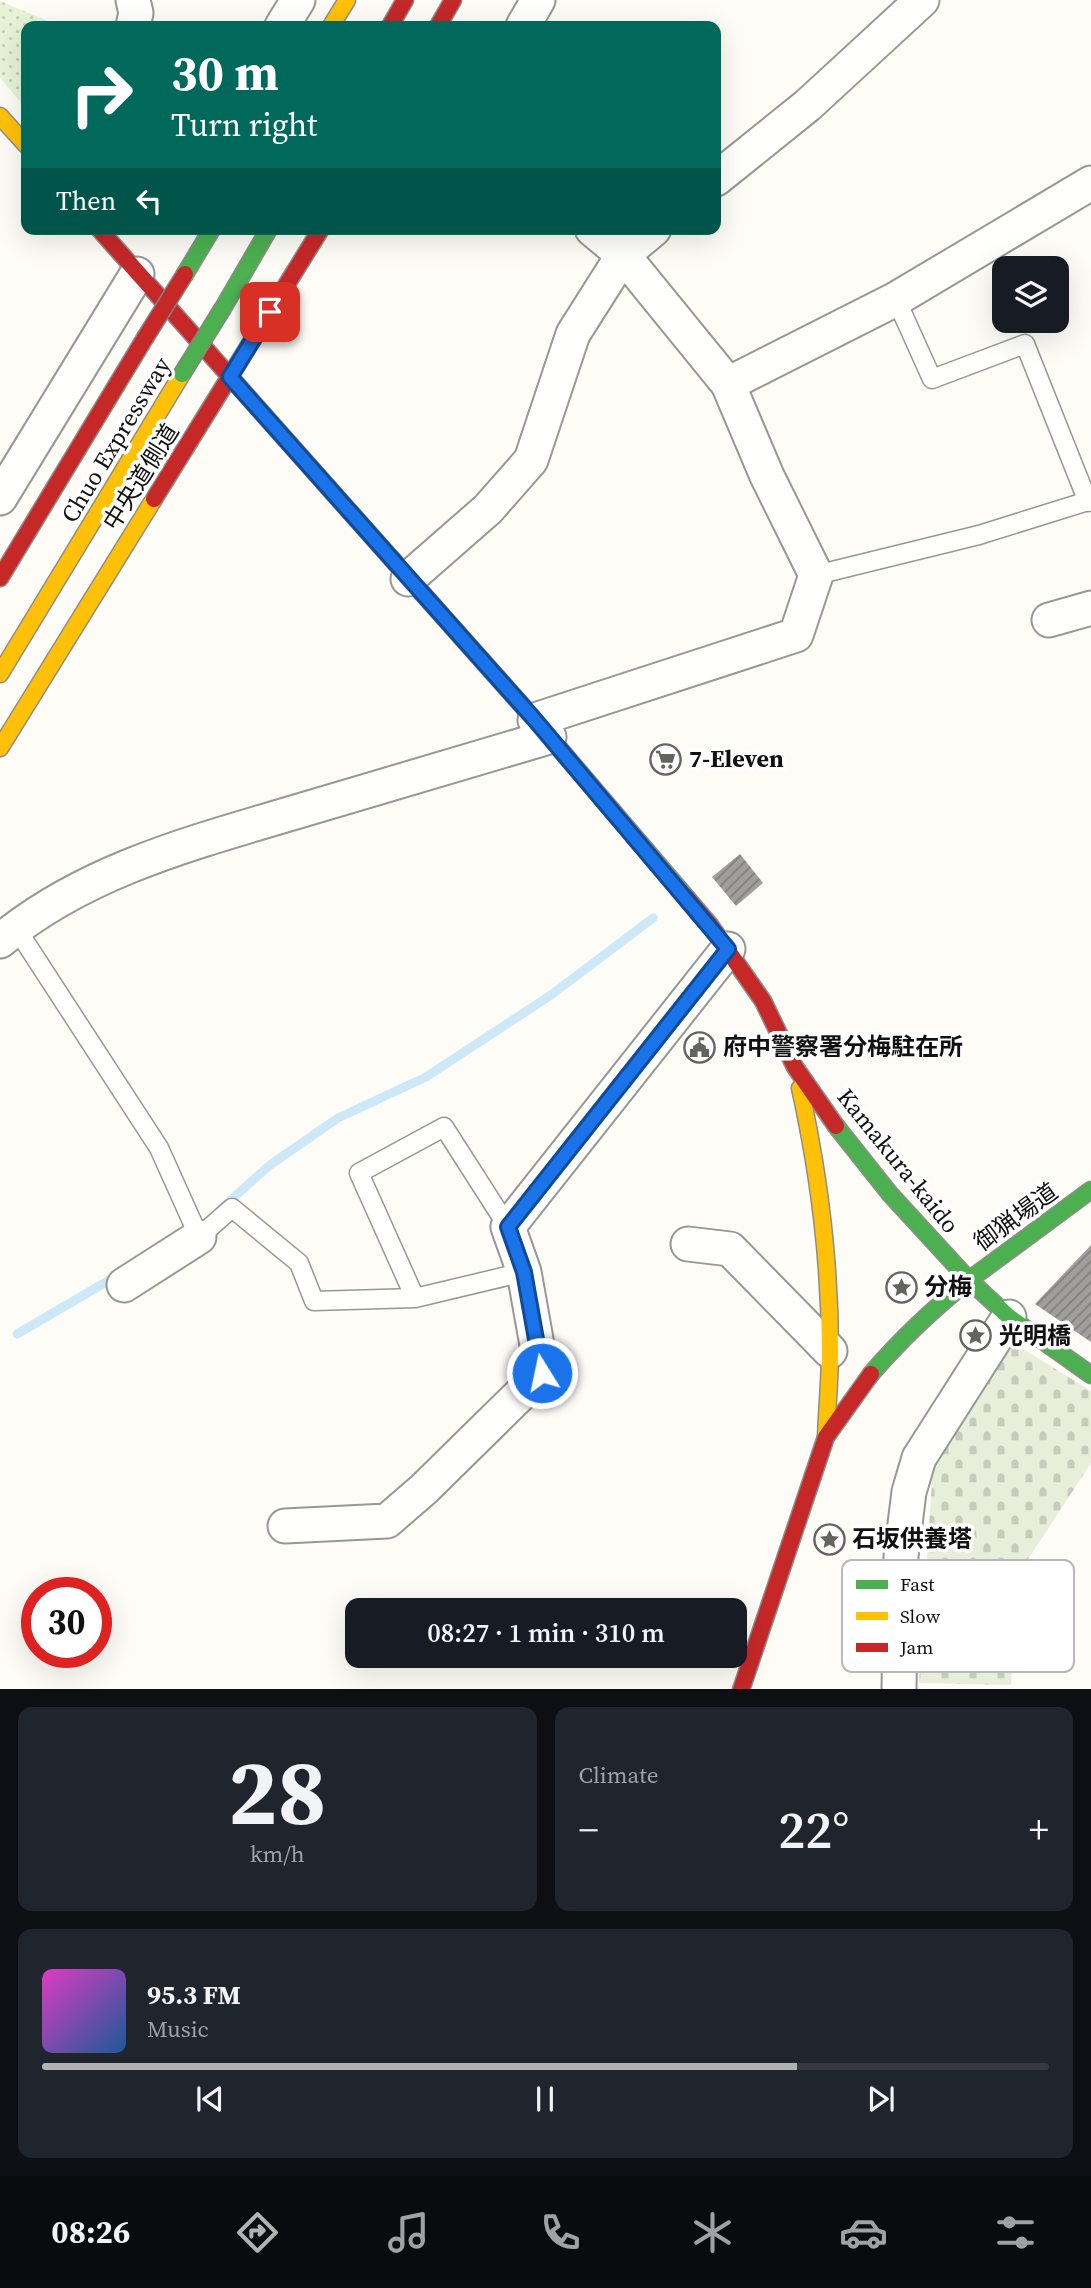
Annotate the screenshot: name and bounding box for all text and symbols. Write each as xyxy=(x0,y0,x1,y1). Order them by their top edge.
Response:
text: 30 m xyxy=(171,39,279,106)
icon: right xyxy=(56,49,147,140)
text: Turn right xyxy=(171,103,317,147)
icon: left xyxy=(130,182,168,220)
text: Then xyxy=(56,183,116,219)
map controls xyxy=(992,256,1069,333)
button: layers xyxy=(992,256,1069,333)
pin xyxy=(240,282,300,342)
icon: arrive xyxy=(251,293,289,331)
street label: Chuo Expressway xyxy=(53,350,178,529)
street label: 中央道側道 xyxy=(95,417,186,536)
supermarket icon: 7-Eleven xyxy=(649,742,683,776)
place label: 7-Eleven xyxy=(689,742,784,775)
public building icon: 府中警察署分梅駐在所 xyxy=(683,1030,717,1064)
place label: 府中警察署分梅駐在所 xyxy=(723,1030,963,1063)
street label: Kamakura-kaido xyxy=(830,1081,967,1240)
street label: 御猟場道 xyxy=(967,1175,1064,1258)
place icon: 分梅 xyxy=(884,1270,918,1304)
place label: 分梅 xyxy=(924,1270,972,1303)
place icon: 光明橋 xyxy=(959,1319,993,1353)
place label: 光明橋 xyxy=(999,1319,1071,1352)
position arrow xyxy=(505,1336,579,1410)
place icon: 石坂供養塔 xyxy=(812,1522,846,1556)
place label: 石坂供養塔 xyxy=(852,1522,972,1555)
legend xyxy=(842,1560,1074,1672)
text: Fast xyxy=(900,1571,935,1597)
speed limit sign: 30 xyxy=(21,1577,112,1668)
text: Slow xyxy=(900,1603,941,1629)
text: 08:27 · 1 min · 310 m xyxy=(427,1615,665,1651)
text: Jam xyxy=(899,1634,933,1660)
text: 28 xyxy=(228,1730,327,1854)
text: Climate xyxy=(579,1759,658,1791)
text: 22° xyxy=(778,1794,849,1865)
text: − xyxy=(579,1804,599,1856)
text: + xyxy=(1029,1804,1049,1856)
text: km/h xyxy=(250,1838,305,1870)
text: 95.3 FM xyxy=(147,1977,241,2013)
text: Music xyxy=(147,2013,209,2045)
icon: previous xyxy=(191,2080,229,2118)
icon: pause xyxy=(526,2080,564,2118)
icon: next xyxy=(862,2080,900,2118)
icon: directions xyxy=(233,2208,282,2257)
icon: music xyxy=(384,2208,433,2257)
icon: phone xyxy=(536,2208,585,2257)
icon: climate xyxy=(688,2208,737,2257)
icon: car xyxy=(839,2208,888,2257)
icon: filters xyxy=(991,2208,1040,2257)
text: 08:26 xyxy=(51,2210,130,2254)

